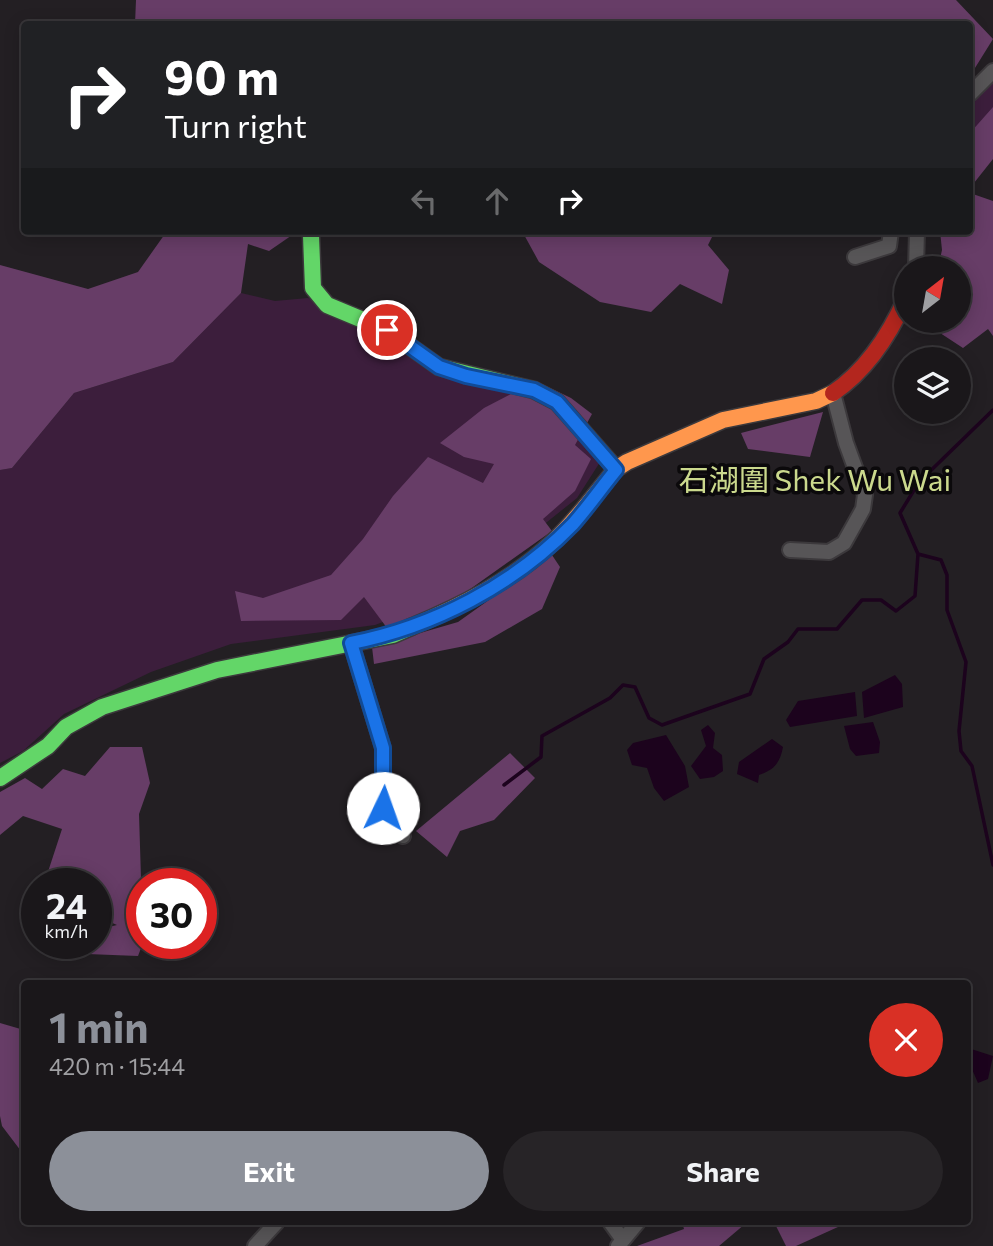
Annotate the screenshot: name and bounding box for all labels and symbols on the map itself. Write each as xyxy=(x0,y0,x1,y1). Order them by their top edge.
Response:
north arrow xyxy=(894,256,971,332)
pin xyxy=(357,300,417,360)
district label: 石湖圍 Shek Wu Wai xyxy=(679,460,951,497)
position arrow xyxy=(346,771,420,845)
speed limit sign: 30 xyxy=(126,868,217,959)

